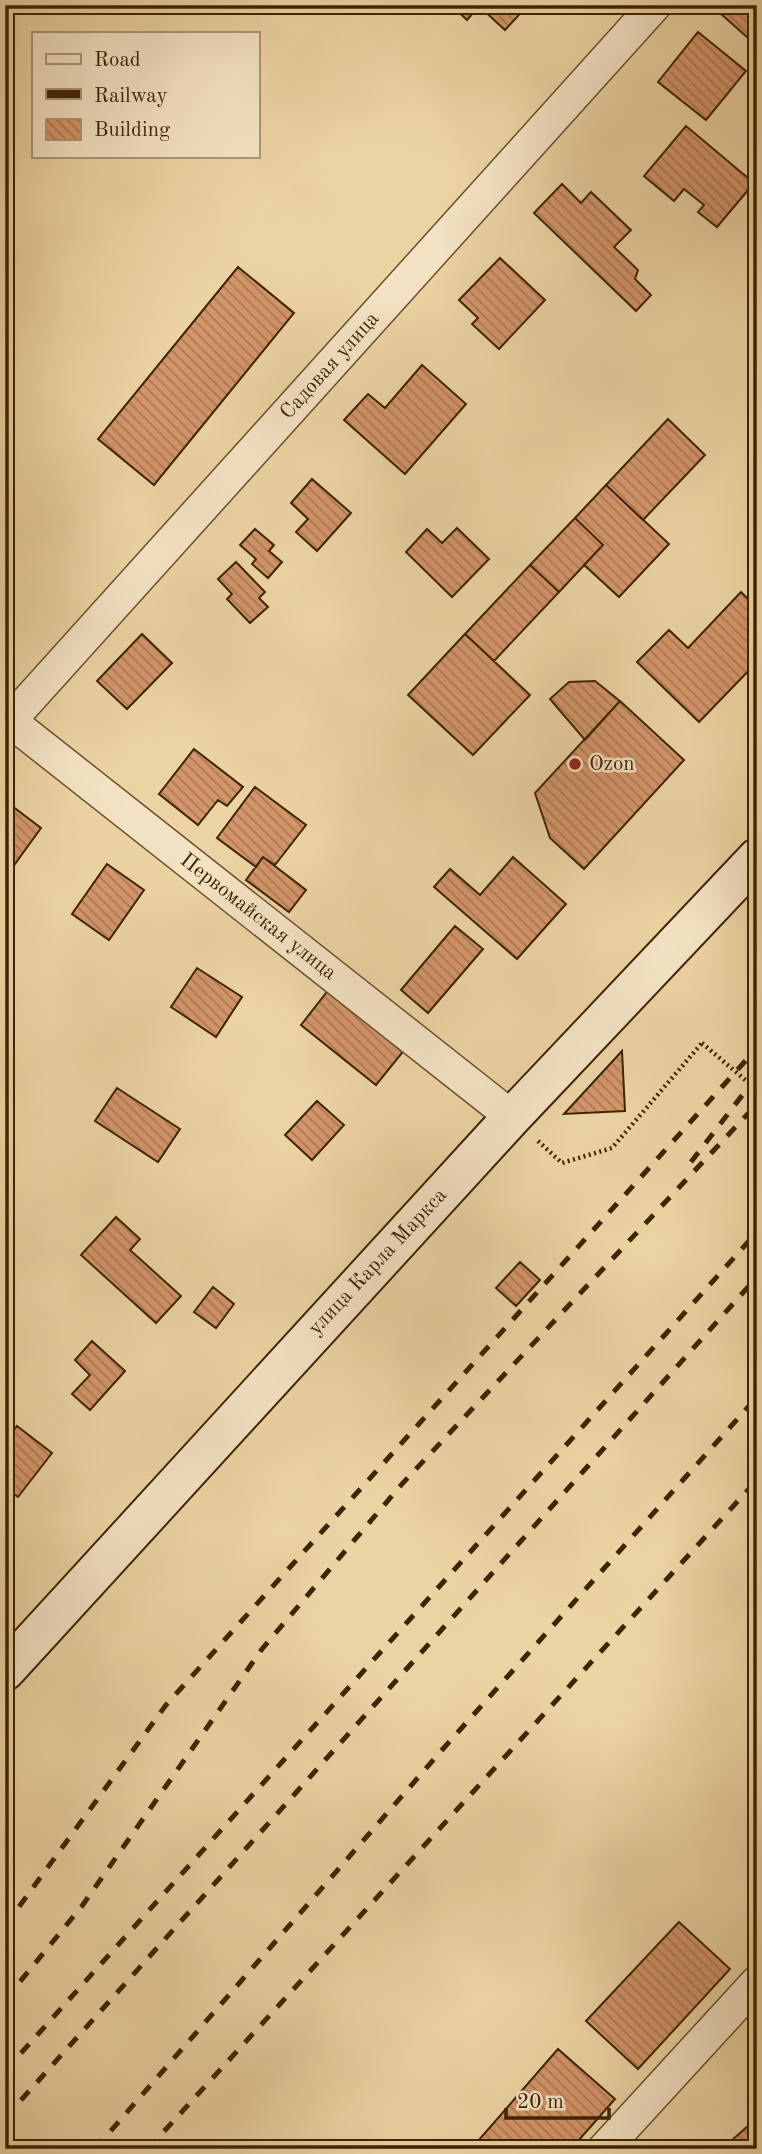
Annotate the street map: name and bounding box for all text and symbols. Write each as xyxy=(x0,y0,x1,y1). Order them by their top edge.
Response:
legend xyxy=(32,32,259,158)
text: Road xyxy=(94,50,141,71)
text: Railway xyxy=(94,86,168,107)
text: Building xyxy=(94,120,171,141)
street label: Садовая улица xyxy=(277,308,383,424)
place label: Ozon xyxy=(589,754,635,775)
marker: Ozon xyxy=(567,756,583,772)
street label: Первомайская улица xyxy=(176,850,340,984)
street label: улица Карла Маркса xyxy=(305,1185,451,1339)
scale bar xyxy=(506,2077,610,2121)
text: 20 m xyxy=(517,2092,564,2113)

